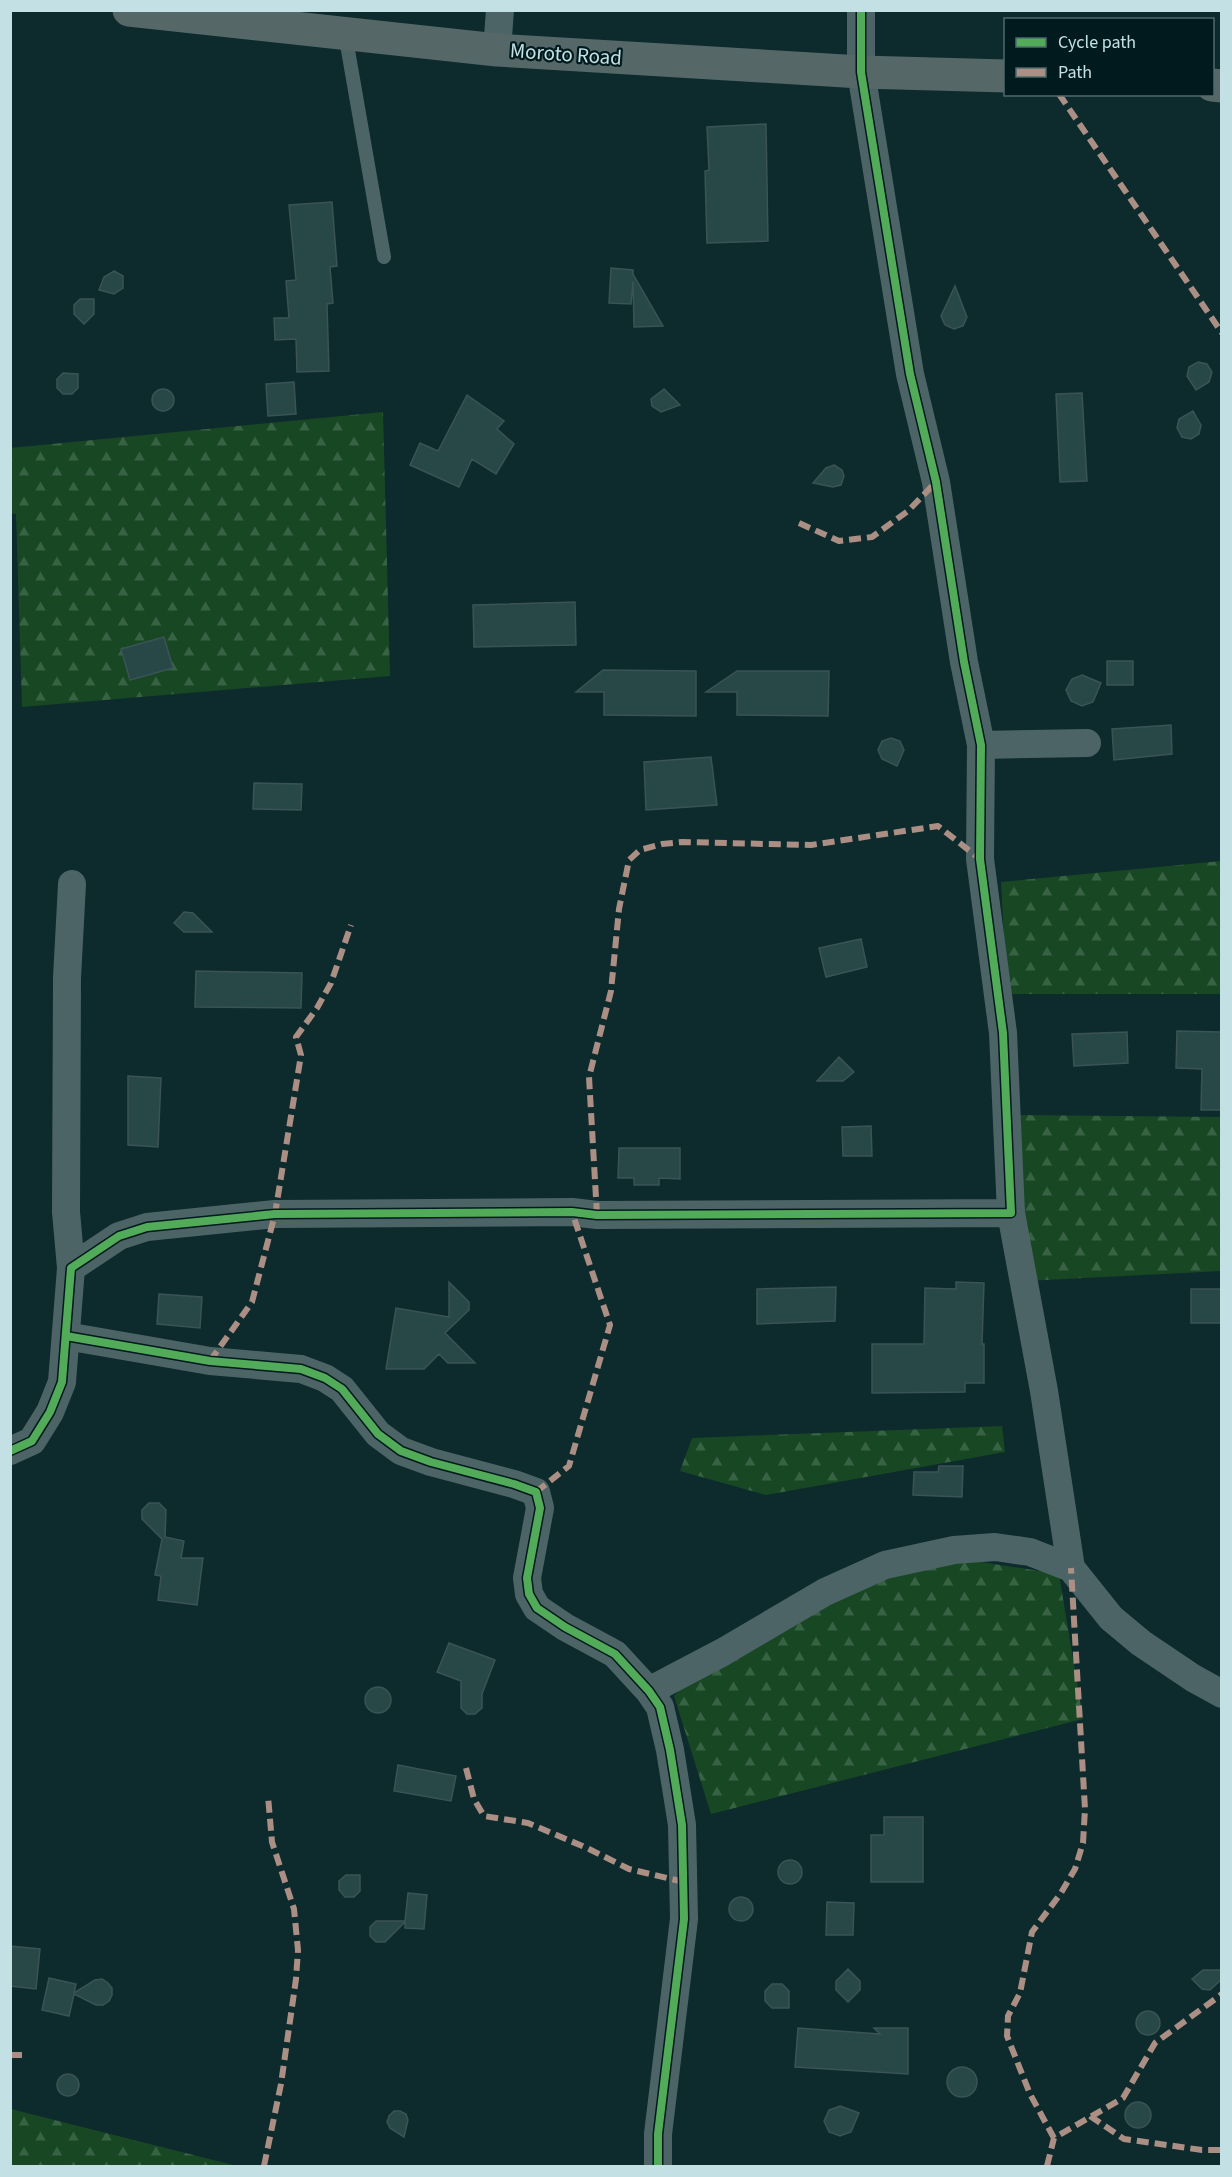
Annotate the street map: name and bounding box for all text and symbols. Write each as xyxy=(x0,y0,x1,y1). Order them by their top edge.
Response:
legend xyxy=(1004,18,1214,96)
text: Cycle path xyxy=(1058,30,1136,55)
street label: Moroto Road xyxy=(509,35,623,73)
text: Path xyxy=(1058,60,1092,85)

